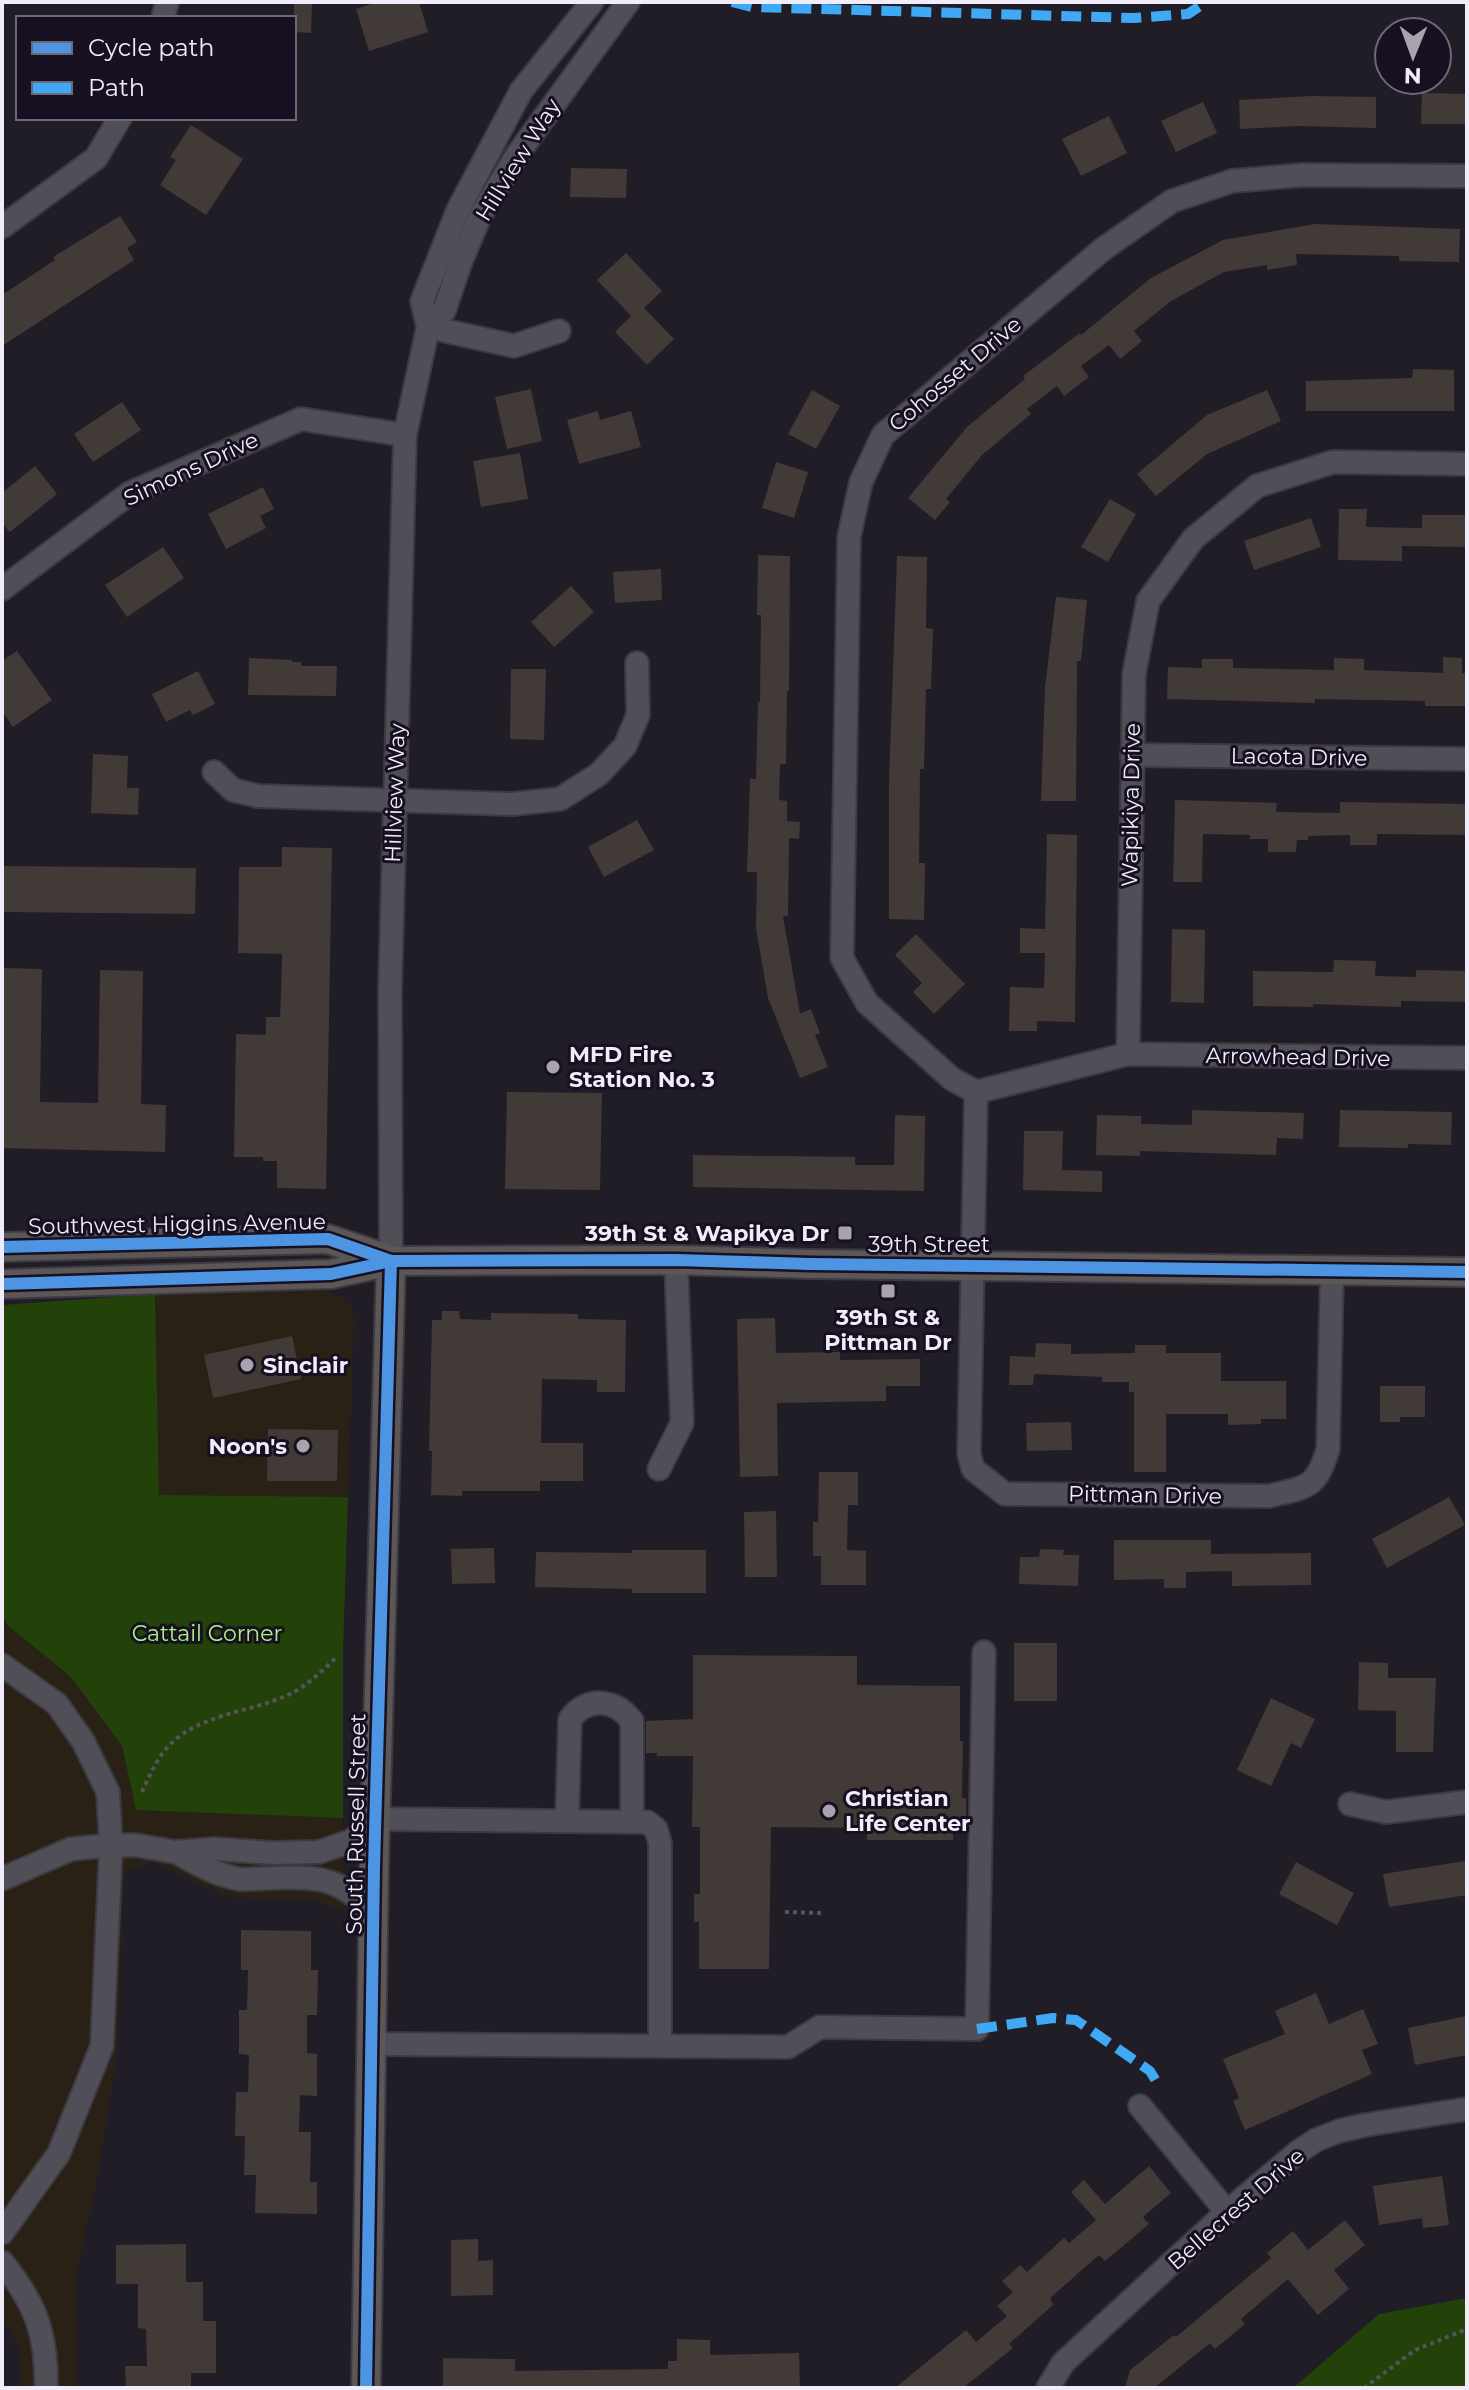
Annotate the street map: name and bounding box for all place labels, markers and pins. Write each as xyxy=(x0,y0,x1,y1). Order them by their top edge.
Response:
place label: MFD Fire Station No. 3 xyxy=(569,1041,715,1093)
marker: MFD Fire Station No. 3 xyxy=(544,1058,562,1076)
place label: 39th St & Wapikya Dr xyxy=(584,1220,829,1247)
marker: 39th St & Wapikya Dr xyxy=(836,1224,854,1242)
marker: 39th St & Pittman Dr xyxy=(879,1282,897,1300)
place label: 39th St & Pittman Dr xyxy=(824,1304,952,1356)
place label: Sinclair xyxy=(263,1352,348,1379)
marker: Sinclair xyxy=(238,1356,256,1374)
place label: Noon's xyxy=(208,1433,287,1460)
marker: Noon's xyxy=(294,1437,312,1455)
place label: Christian Life Center xyxy=(845,1785,971,1837)
marker: Christian Life Center xyxy=(820,1802,838,1820)

